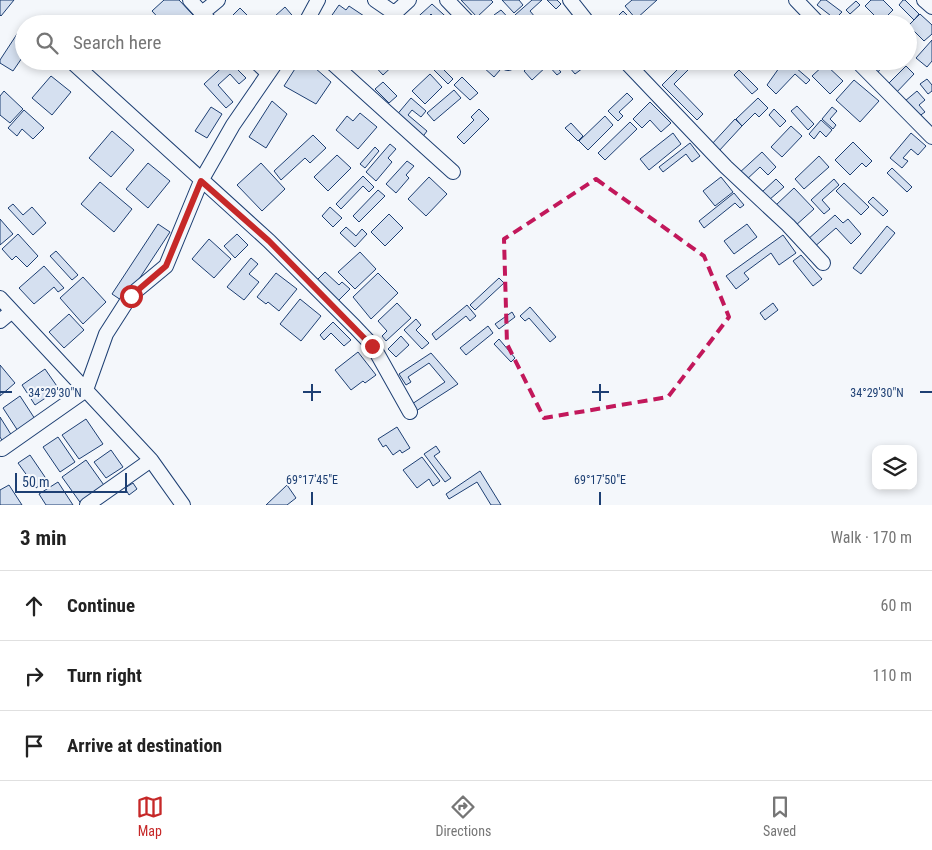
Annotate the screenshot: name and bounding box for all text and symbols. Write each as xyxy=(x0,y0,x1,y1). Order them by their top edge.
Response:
search box xyxy=(15,15,917,70)
icon: search xyxy=(33,29,61,57)
text: Search here xyxy=(73,31,161,54)
route start xyxy=(120,285,143,308)
route end xyxy=(361,335,384,358)
text: 34°29'30"N xyxy=(28,386,82,400)
text: 34°29'30"N xyxy=(850,386,904,400)
map controls xyxy=(872,445,917,490)
button: layers xyxy=(872,445,917,490)
scale bar xyxy=(15,470,128,493)
text: 69°17'45"E xyxy=(286,473,338,487)
text: 69°17'50"E xyxy=(574,473,626,487)
text: 50 m xyxy=(22,474,50,490)
text: 3 min xyxy=(20,526,67,550)
text: Walk · 170 m xyxy=(831,528,912,547)
icon: ahead xyxy=(20,592,48,620)
text: Continue xyxy=(67,594,135,617)
text: 60 m xyxy=(880,596,912,615)
icon: right xyxy=(20,662,48,690)
text: Turn right xyxy=(67,664,142,687)
text: 110 m xyxy=(873,666,912,685)
icon: arrive xyxy=(20,732,48,760)
text: Arrive at destination xyxy=(67,734,222,757)
tab: Map xyxy=(136,793,164,839)
tab: Directions xyxy=(435,793,491,839)
tab: Saved xyxy=(763,793,796,839)

